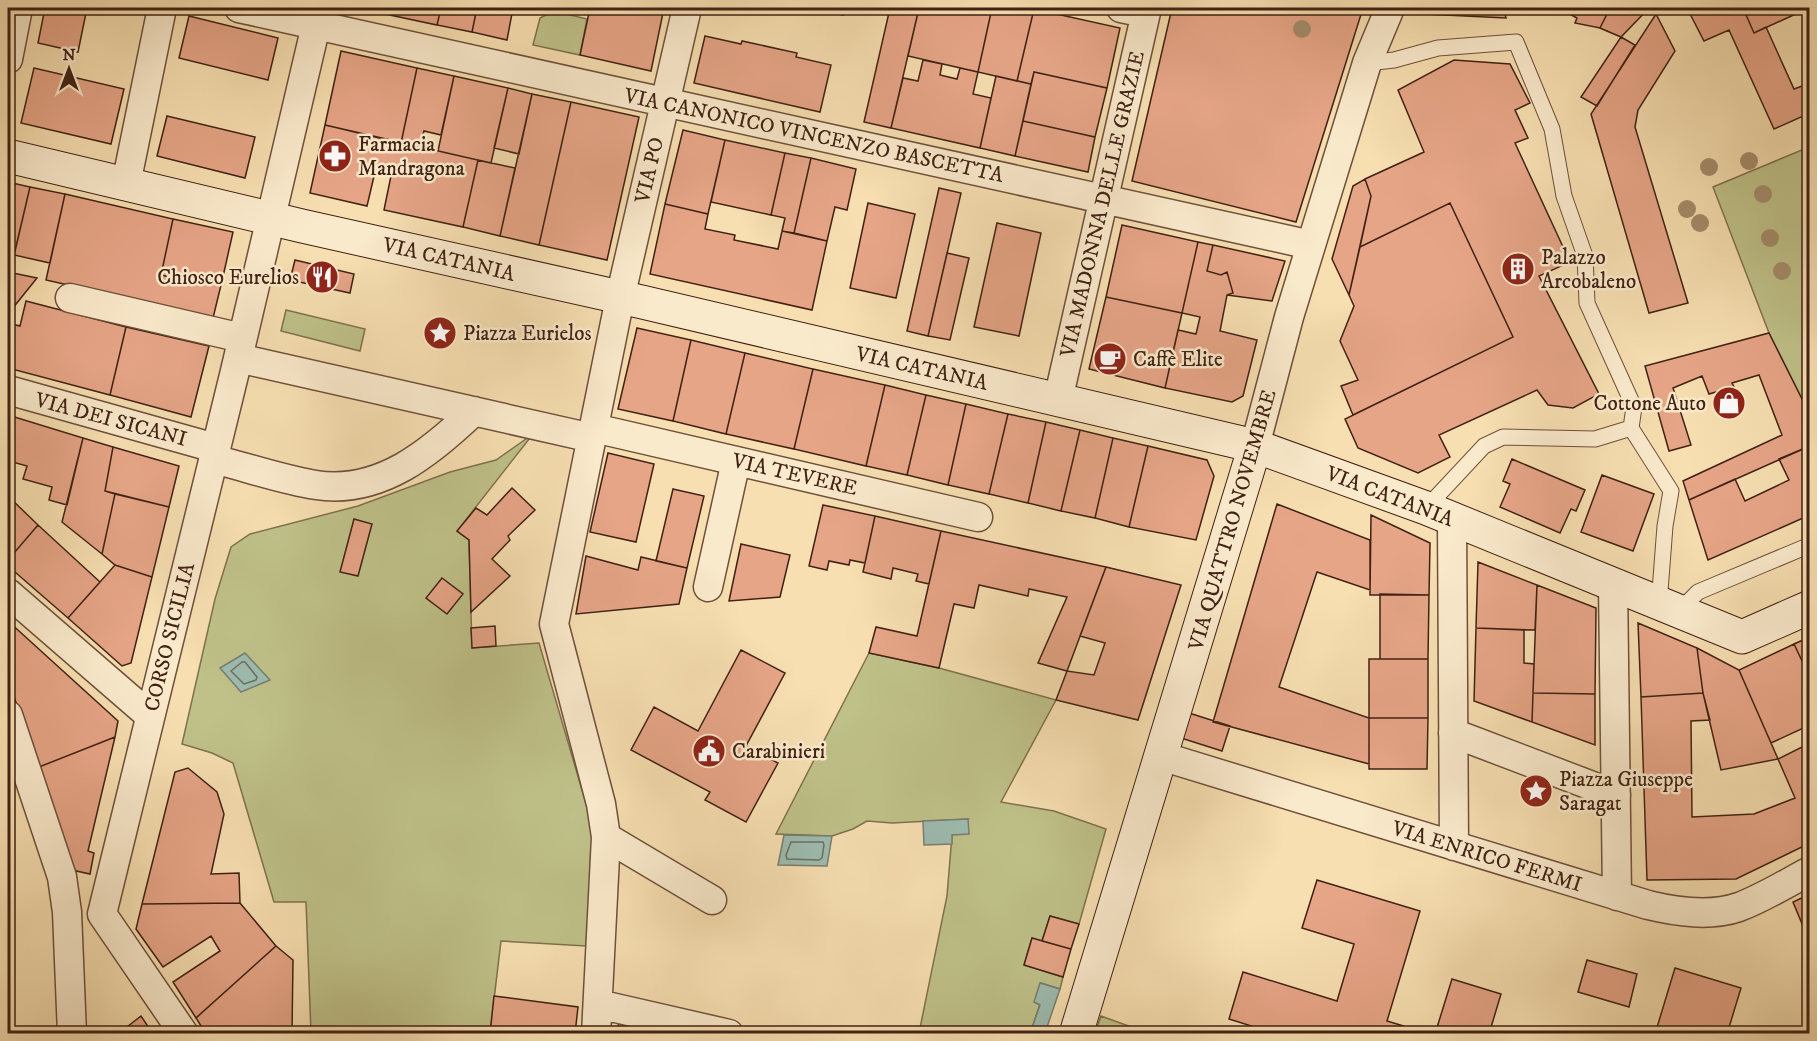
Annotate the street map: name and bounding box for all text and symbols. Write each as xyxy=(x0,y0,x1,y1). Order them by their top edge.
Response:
north arrow xyxy=(39,39,99,99)
text: N xyxy=(62,45,76,65)
street label: VIA MADONNA DELLE GRAZIE xyxy=(1055,48,1151,361)
street label: VIA CANONICO VINCENZO BASCETTA xyxy=(621,83,1007,189)
place label: Farmacia Mandragona xyxy=(358,132,465,182)
street label: VIA PO xyxy=(630,135,670,207)
pharmacy icon: Farmacia Mandragona xyxy=(317,138,353,174)
street label: VIA CATANIA xyxy=(379,232,518,288)
place label: Palazzo Arcobaleno xyxy=(1541,245,1636,295)
building icon: Palazzo Arcobaleno xyxy=(1500,251,1536,287)
restaurant icon: Chiosco Eurelios xyxy=(304,259,340,295)
place label: Chiosco Eurelios xyxy=(157,265,299,291)
place icon: Piazza Eurielos xyxy=(422,315,458,351)
place label: Piazza Eurielos xyxy=(463,321,592,347)
street label: VIA CATANIA xyxy=(852,341,991,397)
cafe icon: Caffè Elite xyxy=(1092,341,1128,377)
place label: Caffè Elite xyxy=(1133,347,1223,373)
shop icon: Cottone Auto xyxy=(1711,385,1747,421)
street label: VIA DEI SICANI xyxy=(31,387,189,453)
street label: VIA QUATTRO NOVEMBRE xyxy=(1183,387,1283,655)
place label: Cottone Auto xyxy=(1594,391,1706,417)
street label: VIA TEVERE xyxy=(729,448,860,502)
street label: VIA CATANIA xyxy=(1321,460,1458,533)
street label: CORSO SICILIA xyxy=(139,560,201,714)
public building icon: Carabinieri xyxy=(691,733,727,769)
place label: Carabinieri xyxy=(732,739,825,765)
place label: Piazza Giuseppe Saragat xyxy=(1559,767,1693,817)
place icon: Piazza Giuseppe Saragat xyxy=(1518,773,1554,809)
street label: VIA ENRICO FERMI xyxy=(1388,815,1585,898)

